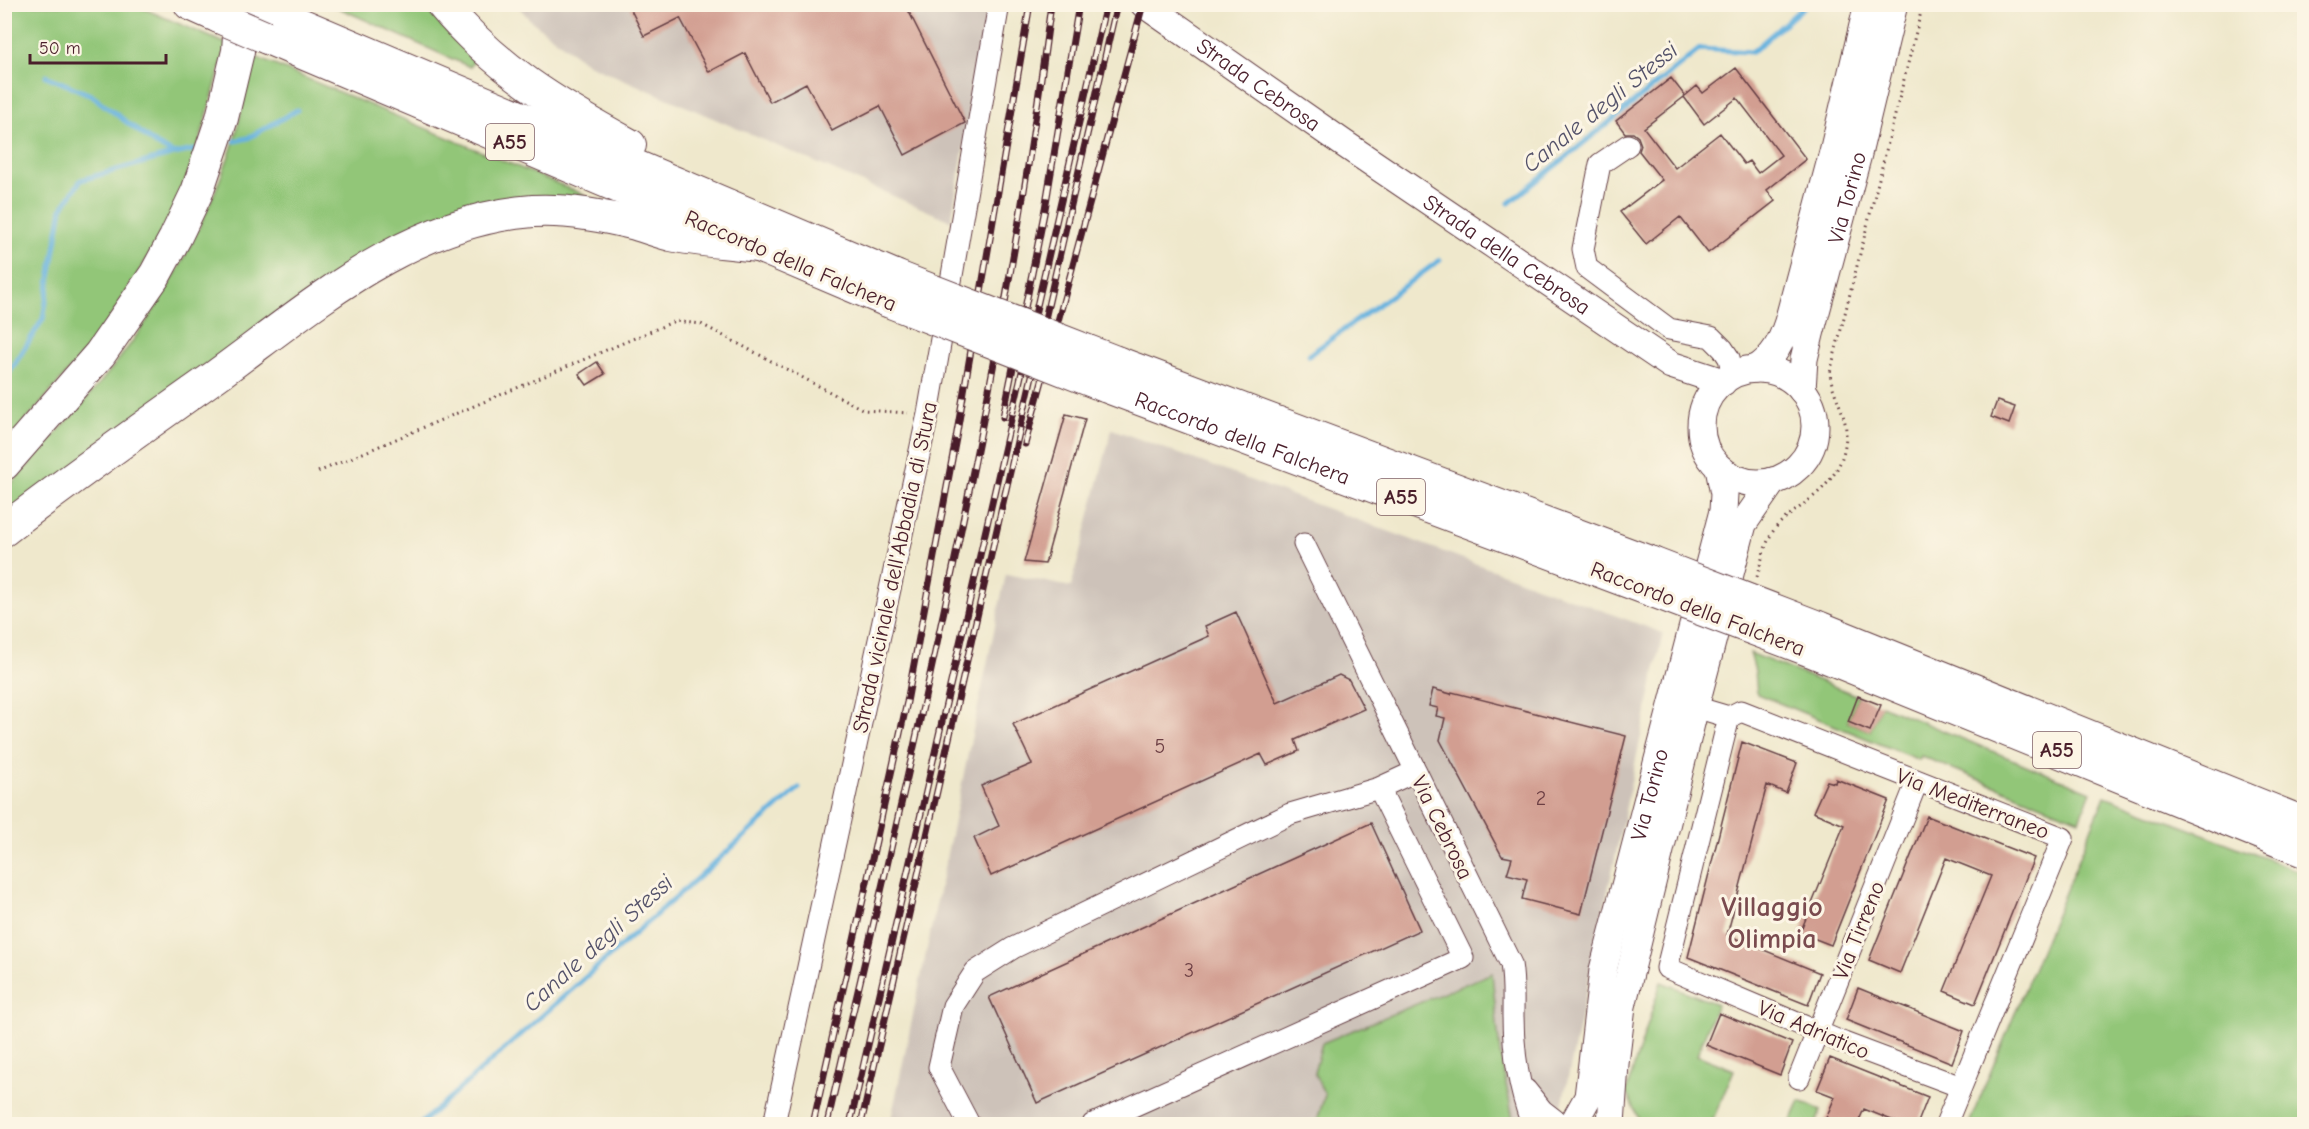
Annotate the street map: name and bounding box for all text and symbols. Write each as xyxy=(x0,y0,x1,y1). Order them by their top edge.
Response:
scale bar xyxy=(30,27,166,65)
street label: Strada Cebrosa xyxy=(1191,33,1325,137)
water label: Canale degli Stessi xyxy=(1517,35,1684,178)
text: 50 m xyxy=(39,38,81,59)
road number: A55 xyxy=(486,124,534,160)
street label: Via Torino xyxy=(1823,149,1872,247)
street label: Strada della Cebrosa xyxy=(1418,189,1595,321)
street label: Raccordo della Falchera xyxy=(681,205,900,317)
street label: Raccordo della Falchera xyxy=(1131,386,1354,490)
street label: Strada vicinale dell'Abbadia di Stura xyxy=(847,399,943,735)
road number: A55 xyxy=(1377,479,1425,515)
street label: Raccordo della Falchera xyxy=(1587,556,1808,662)
road number: A55 xyxy=(2033,732,2081,768)
house number: 5 xyxy=(1155,735,1165,758)
street label: Via Torino xyxy=(1625,746,1674,844)
street label: Via Mediterraneo xyxy=(1893,763,2053,845)
street label: Via Cebrosa xyxy=(1406,771,1478,884)
house number: 2 xyxy=(1536,787,1546,810)
water label: Canale degli Stessi xyxy=(517,868,679,1018)
street label: Via Tirreno xyxy=(1827,877,1890,983)
district label: Villaggio Olimpia xyxy=(1721,891,1823,955)
house number: 3 xyxy=(1184,959,1194,982)
street label: Via Adriatico xyxy=(1754,995,1873,1065)

